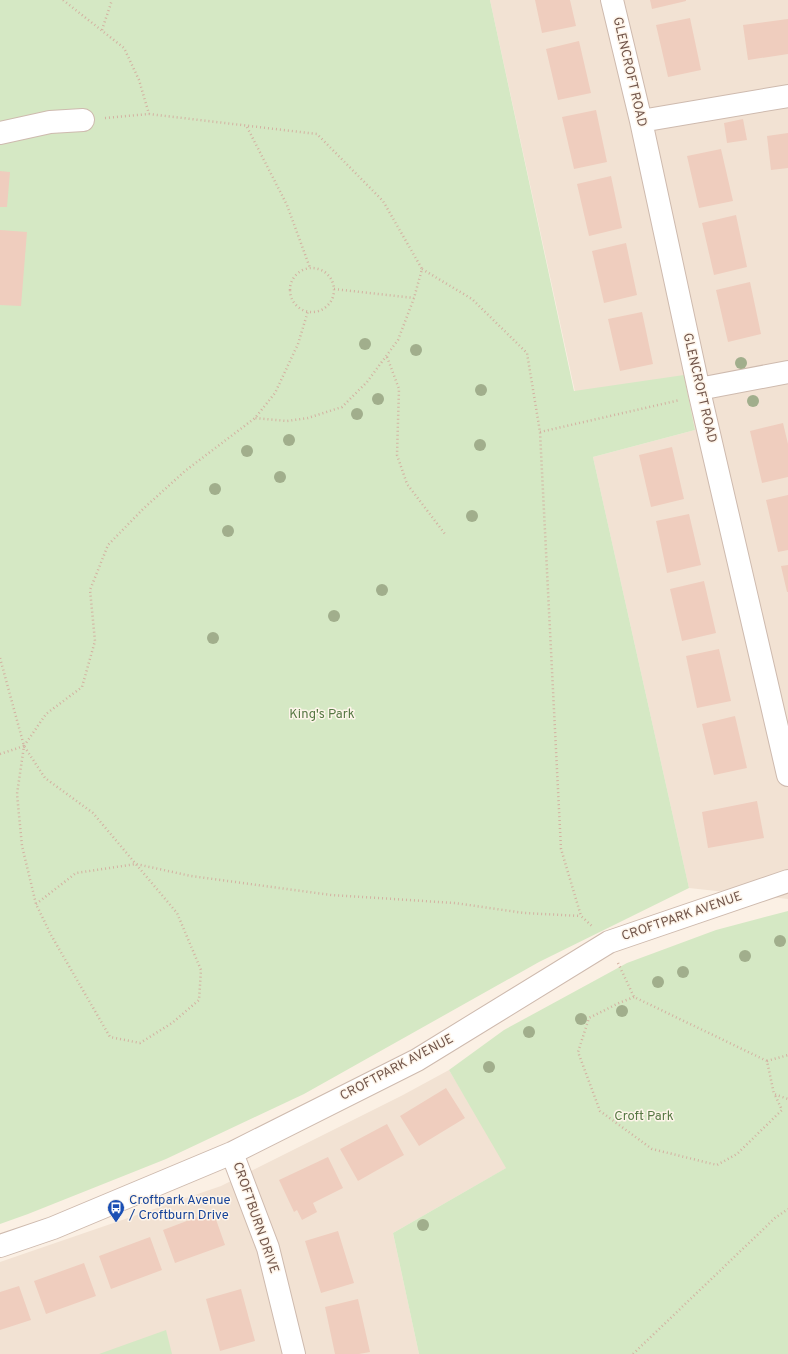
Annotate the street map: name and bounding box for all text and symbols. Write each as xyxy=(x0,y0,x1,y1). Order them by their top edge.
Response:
street label: GLENCROFT ROAD xyxy=(609,16,649,128)
street label: GLENCROFT ROAD xyxy=(679,332,719,444)
park label: King's Park xyxy=(289,707,355,723)
street label: CROFTPARK AVENUE xyxy=(620,889,744,945)
street label: CROFTPARK AVENUE xyxy=(338,1031,456,1105)
park label: Croft Park xyxy=(614,1109,674,1125)
street label: CROFTBURN DRIVE xyxy=(228,1160,282,1276)
place label: Croftpark Avenue / Croftburn Drive xyxy=(128,1193,231,1224)
bus stop icon: Croftpark Avenue / Croftburn Drive xyxy=(106,1198,126,1223)

